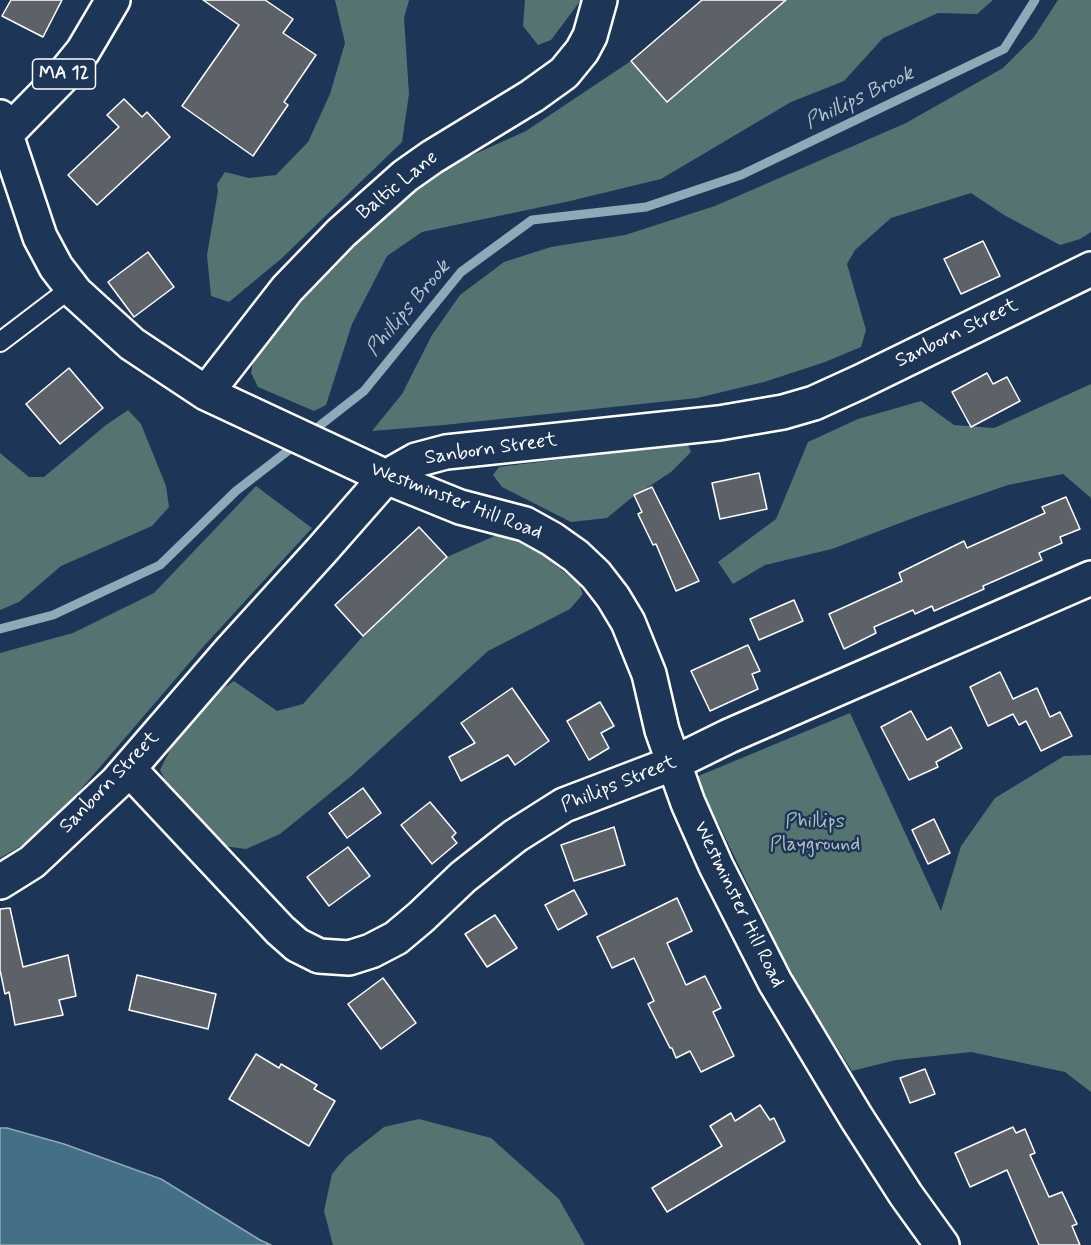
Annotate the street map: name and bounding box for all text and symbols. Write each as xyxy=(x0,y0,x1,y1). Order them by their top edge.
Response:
road number: MA 12 xyxy=(32,59,96,89)
water label: Phillips Brook xyxy=(802,62,918,136)
street label: Baltic Lane xyxy=(353,146,443,226)
water label: Phillips Brook xyxy=(361,256,457,362)
street label: Sanborn Street xyxy=(892,294,1022,374)
street label: Sanborn Street xyxy=(423,429,559,471)
street label: Westminster Hill Road xyxy=(367,458,545,546)
street label: Sanborn Street xyxy=(55,727,165,839)
street label: Phillips Street xyxy=(558,751,680,819)
park label: Phillips Playground xyxy=(770,811,860,858)
street label: Westminster Hill Road xyxy=(687,818,789,992)

